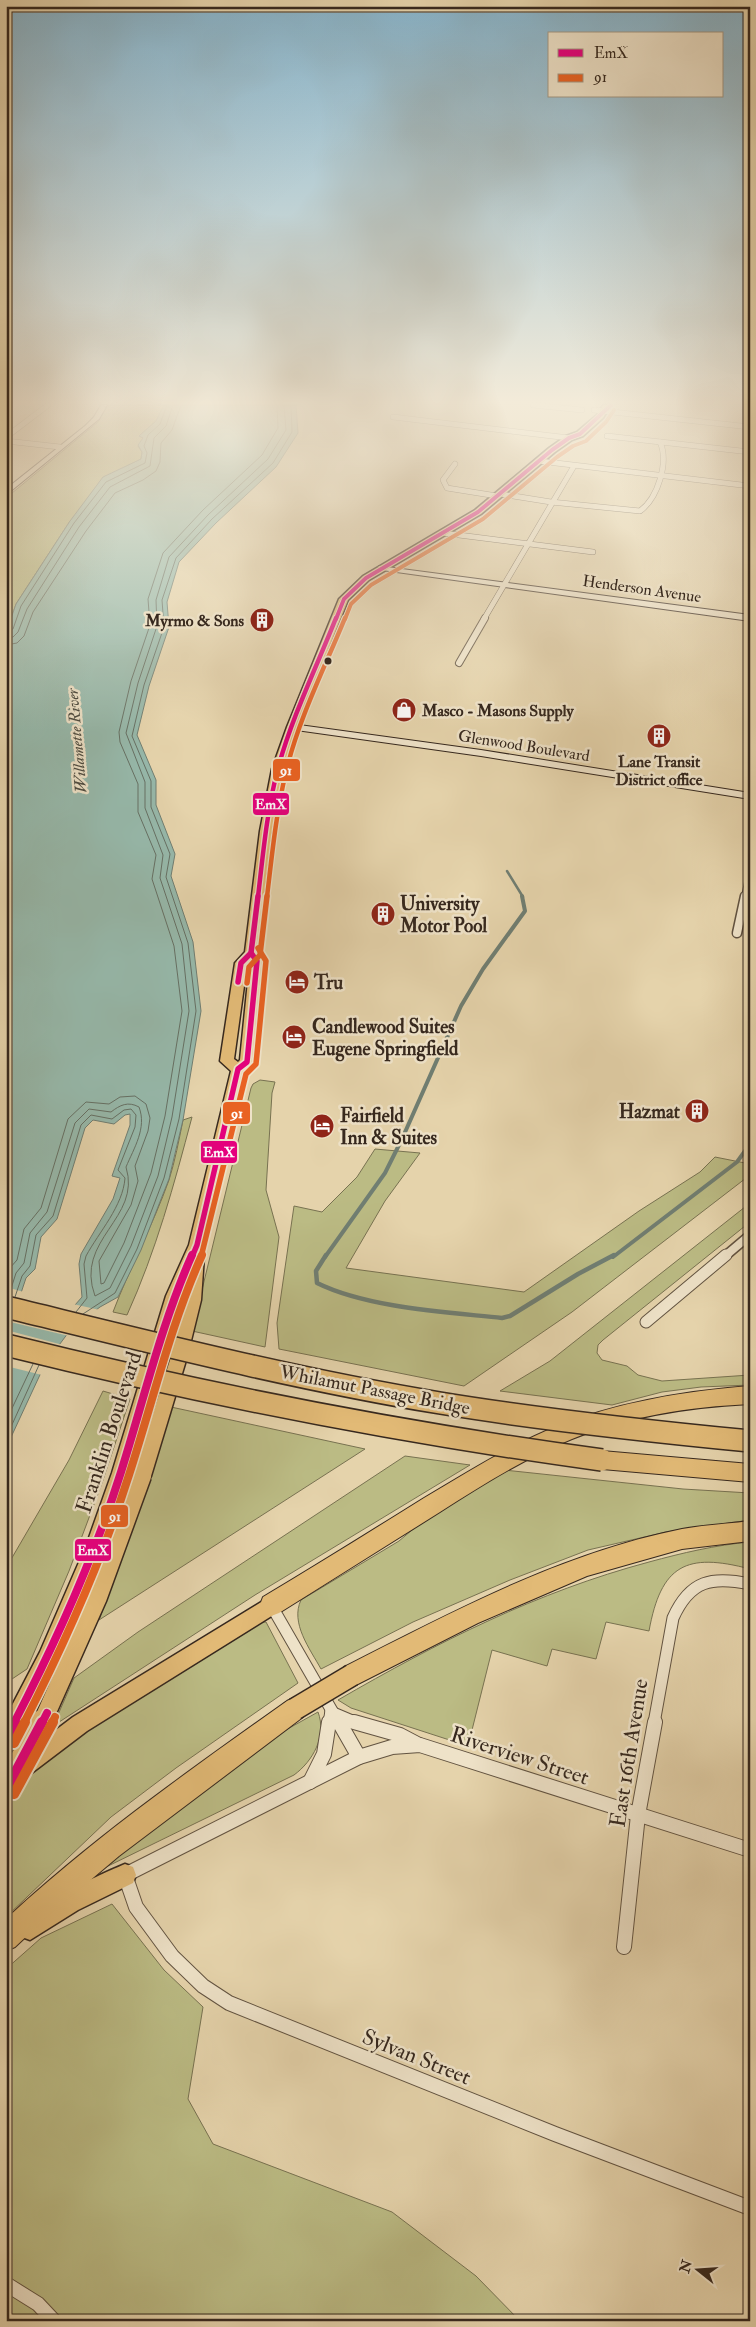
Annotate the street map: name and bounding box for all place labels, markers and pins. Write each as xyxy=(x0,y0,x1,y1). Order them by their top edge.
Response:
building icon: Myrmo & Sons xyxy=(249,607,275,633)
place label: Myrmo & Sons xyxy=(144,611,245,632)
unlabelled marker xyxy=(323,656,333,666)
shop icon: Masco - Masons Supply xyxy=(391,697,417,723)
place label: Masco - Masons Supply xyxy=(421,701,575,722)
building icon: Lane Transit District office xyxy=(646,723,672,749)
place label: Lane Transit District office xyxy=(616,752,703,790)
place label: University Motor Pool xyxy=(399,892,487,938)
building icon: University Motor Pool xyxy=(370,901,396,927)
hotel icon: Tru xyxy=(284,969,310,995)
place label: Tru xyxy=(313,971,343,995)
place label: Candlewood Suites Eugene Springfield xyxy=(312,1015,459,1062)
hotel icon: Candlewood Suites Eugene Springfield xyxy=(281,1024,307,1050)
building icon: Hazmat xyxy=(684,1098,710,1124)
place label: Hazmat xyxy=(619,1100,681,1124)
place label: Fairfield Inn & Suites xyxy=(340,1104,438,1150)
hotel icon: Fairfield Inn & Suites xyxy=(309,1113,335,1139)

